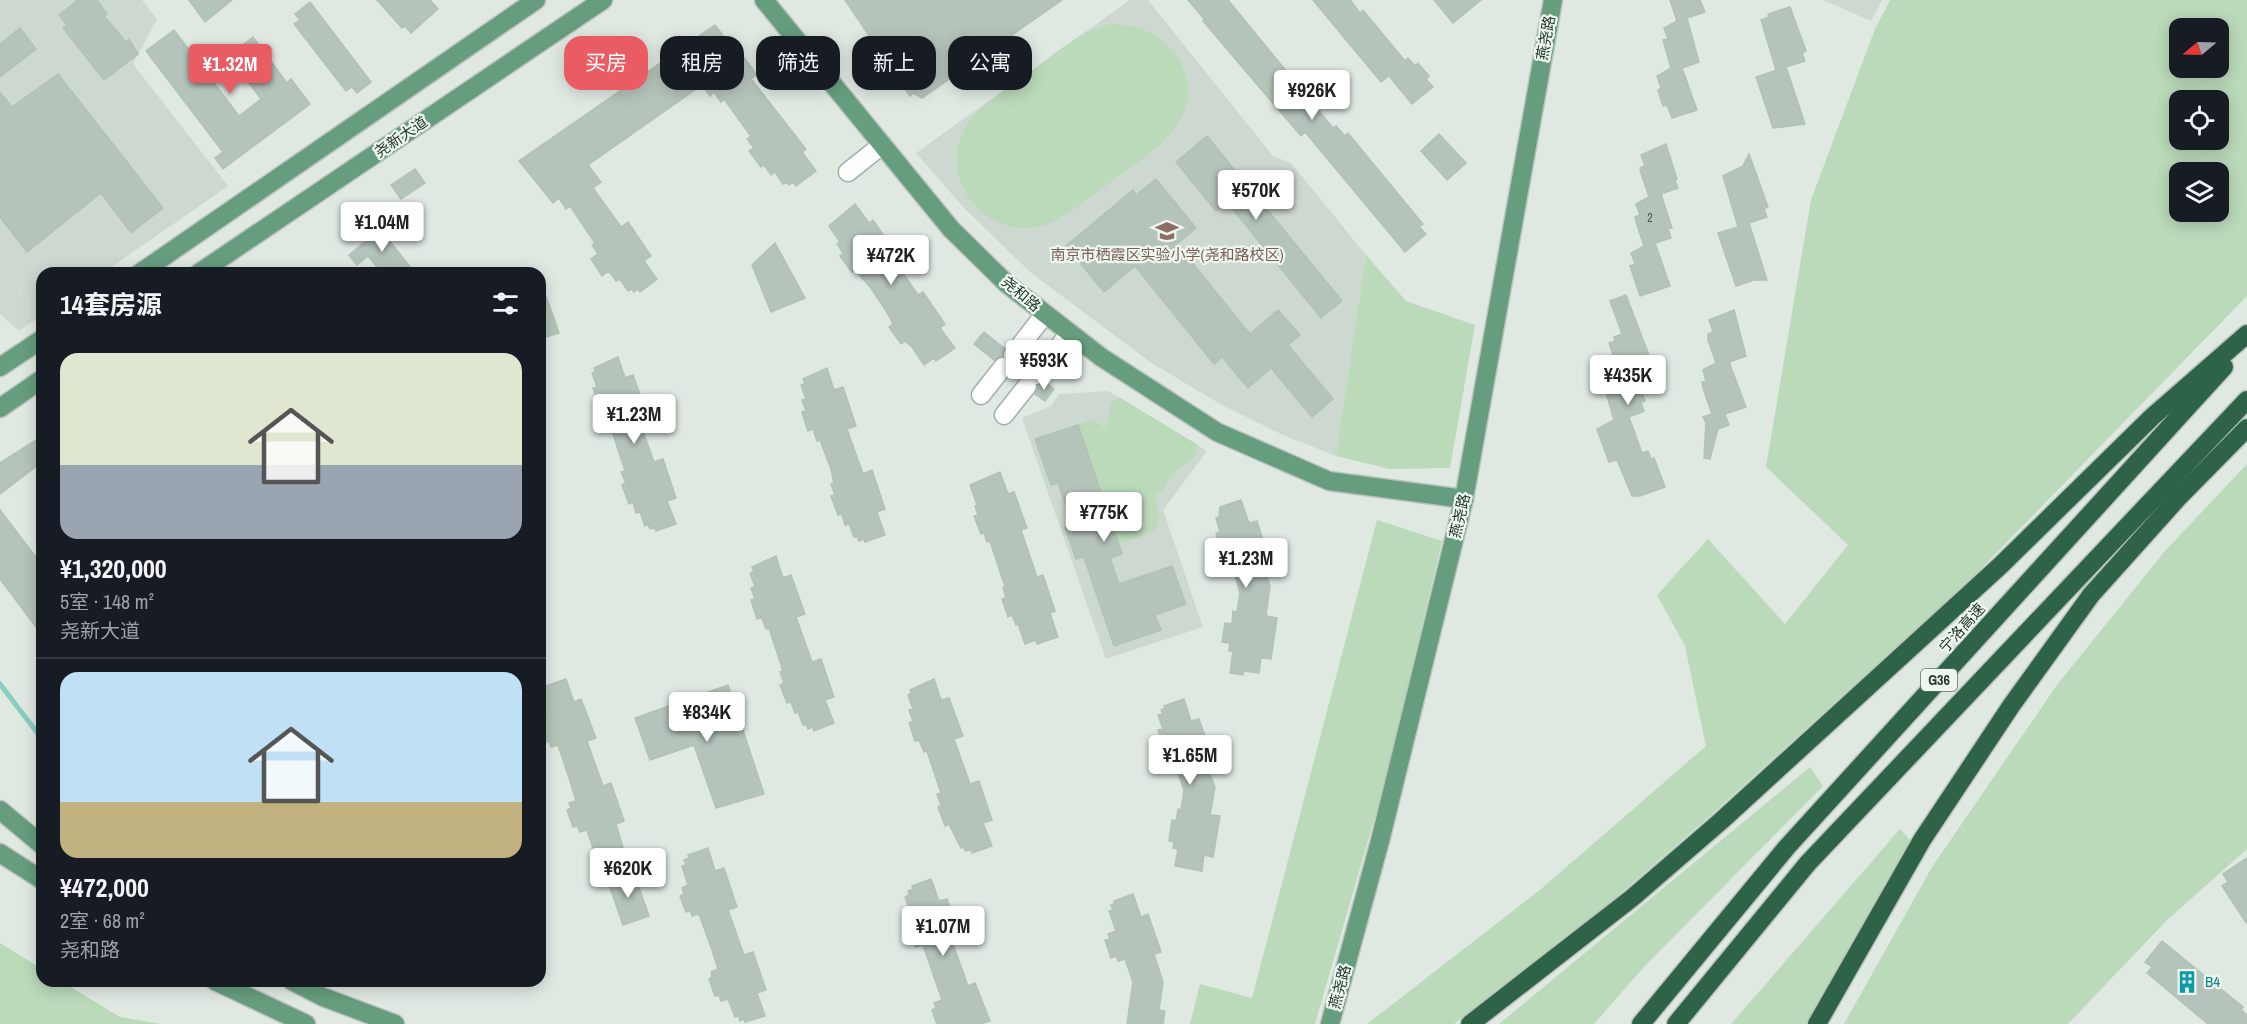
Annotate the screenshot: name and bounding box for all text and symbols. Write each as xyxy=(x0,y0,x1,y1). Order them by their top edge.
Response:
street label: 燕尧路 xyxy=(1531,14,1560,62)
north arrow xyxy=(2169,18,2229,78)
map controls xyxy=(2169,18,2229,222)
chip: 买房 xyxy=(564,36,648,90)
chip: 租房 xyxy=(660,36,744,90)
chip: 筛选 xyxy=(756,36,840,90)
chip: 新上 xyxy=(852,36,936,90)
chip: 公寓 xyxy=(948,36,1032,90)
pin: ¥1.32M xyxy=(181,44,279,95)
text: ¥1.32M xyxy=(203,50,257,77)
pin: ¥926K xyxy=(1270,70,1354,121)
text: ¥926K xyxy=(1288,76,1336,103)
button: locate xyxy=(2169,90,2229,150)
street label: 尧新大道 xyxy=(370,111,431,162)
button: layers xyxy=(2169,162,2229,222)
pin: ¥570K xyxy=(1214,170,1298,221)
text: ¥570K xyxy=(1232,176,1280,203)
pin: ¥1.04M xyxy=(333,202,431,253)
text: ¥1.04M xyxy=(355,208,409,235)
house number: 2 xyxy=(1647,210,1653,226)
school or university icon: 南京市栖霞区实验小学(尧和路校区) xyxy=(1154,218,1180,244)
pin: ¥472K xyxy=(849,235,933,286)
text: ¥472K xyxy=(867,241,915,268)
place label: 南京市栖霞区实验小学(尧和路校区) xyxy=(1050,244,1284,265)
street label: 尧和路 xyxy=(997,271,1045,316)
text: 14套房源 xyxy=(60,287,162,322)
icon: filters xyxy=(489,287,522,320)
pin: ¥593K xyxy=(1002,340,1086,391)
text: ¥593K xyxy=(1020,346,1068,373)
pin: ¥435K xyxy=(1586,355,1670,406)
text: ¥435K xyxy=(1604,361,1652,388)
icon: home xyxy=(237,392,345,500)
pin: ¥1.23M xyxy=(585,394,683,445)
text: ¥1.23M xyxy=(607,400,661,427)
pin: ¥775K xyxy=(1062,492,1146,543)
street label: 燕尧路 xyxy=(1444,492,1475,540)
text: ¥775K xyxy=(1080,498,1128,525)
pin: ¥1.23M xyxy=(1197,538,1295,589)
text: ¥1.23M xyxy=(1219,544,1273,571)
text: ¥1,320,000 xyxy=(60,551,167,586)
text: 5室 · 148 m² xyxy=(60,588,154,615)
street label: 宁洛高速 xyxy=(1934,598,1990,657)
text: 尧新大道 xyxy=(60,617,140,644)
road number: G36 xyxy=(1921,669,1957,691)
pin: ¥834K xyxy=(665,692,749,743)
text: ¥834K xyxy=(683,698,731,725)
icon: home xyxy=(237,711,345,819)
pin: ¥1.65M xyxy=(1141,735,1239,786)
text: ¥1.65M xyxy=(1163,741,1217,768)
pin: ¥620K xyxy=(586,848,670,899)
text: ¥620K xyxy=(604,854,652,881)
text: ¥472,000 xyxy=(60,870,149,905)
pin: ¥1.07M xyxy=(894,906,992,957)
text: 2室 · 68 m² xyxy=(60,907,145,934)
text: ¥1.07M xyxy=(916,912,970,939)
text: 尧和路 xyxy=(60,936,120,963)
street label: 燕尧路 xyxy=(1324,962,1355,1011)
building icon: B4 xyxy=(2174,969,2200,995)
place label: B4 xyxy=(2205,971,2220,992)

